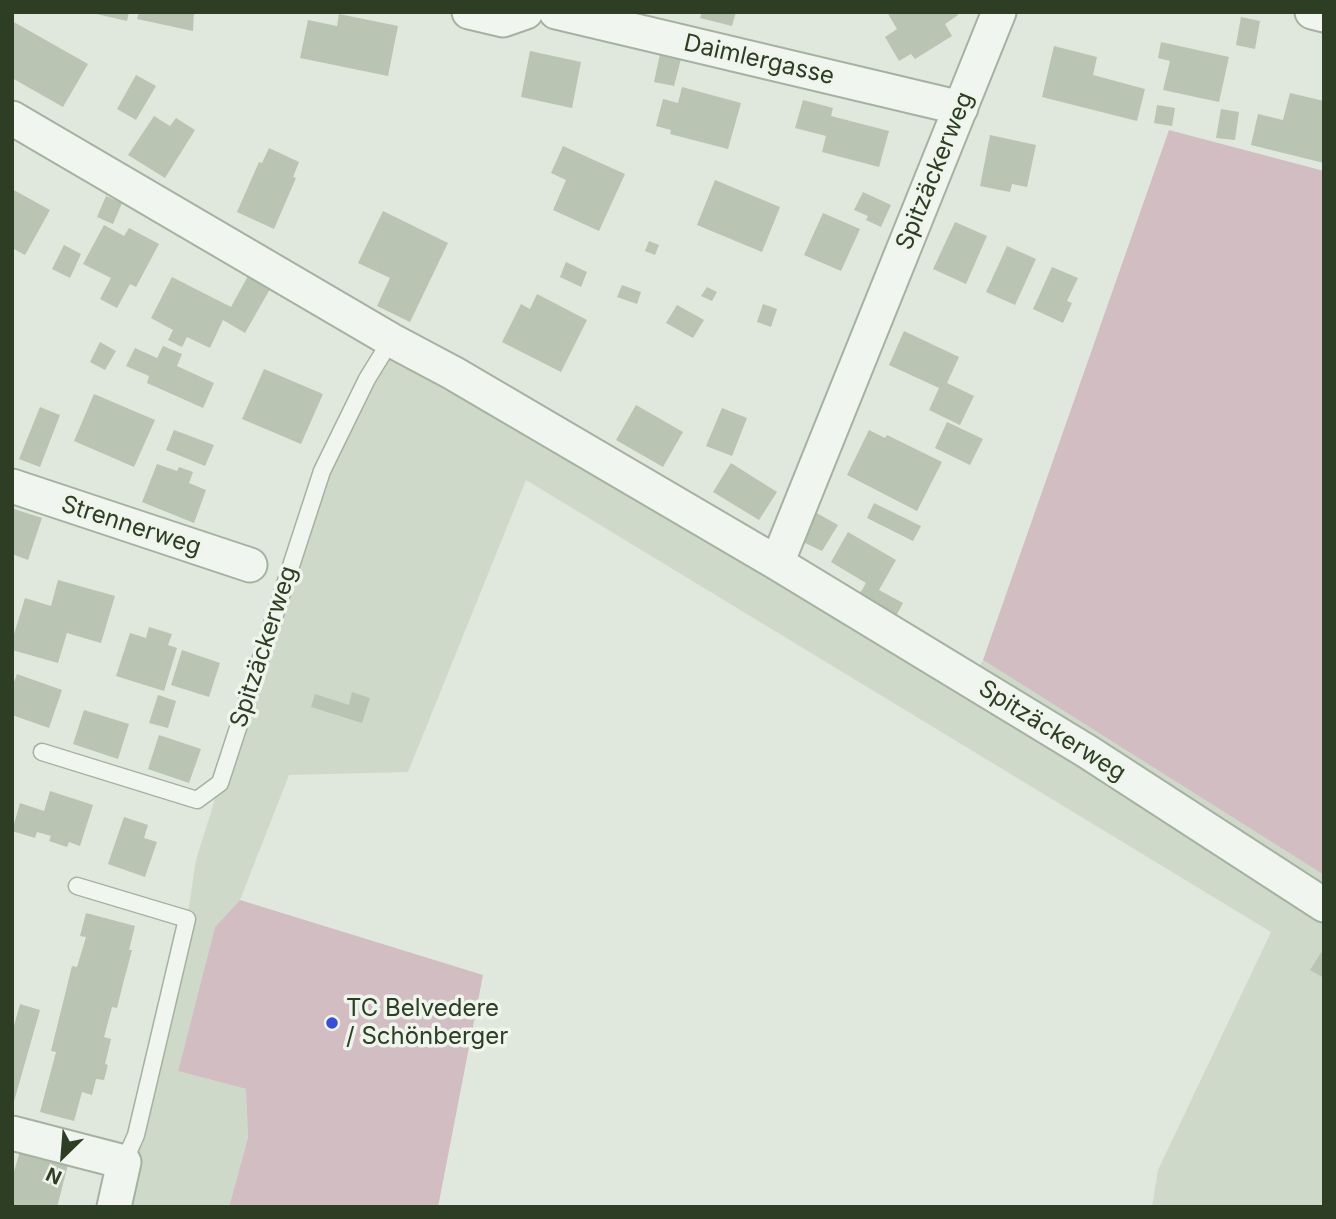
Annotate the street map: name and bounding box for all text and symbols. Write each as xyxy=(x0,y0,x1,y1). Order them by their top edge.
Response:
street label: Daimlergasse xyxy=(681,29,837,91)
street label: Spitzäckerweg xyxy=(890,88,980,254)
street label: Strennerweg xyxy=(57,490,205,562)
street label: Spitzäckerweg xyxy=(224,563,304,731)
street label: Spitzäckerweg xyxy=(973,674,1131,788)
place label: TC Belvedere / Schönberger xyxy=(346,995,508,1051)
marker: TC Belvedere / Schönberger xyxy=(324,1015,340,1031)
north arrow xyxy=(28,1121,98,1191)
text: N xyxy=(42,1162,65,1189)

